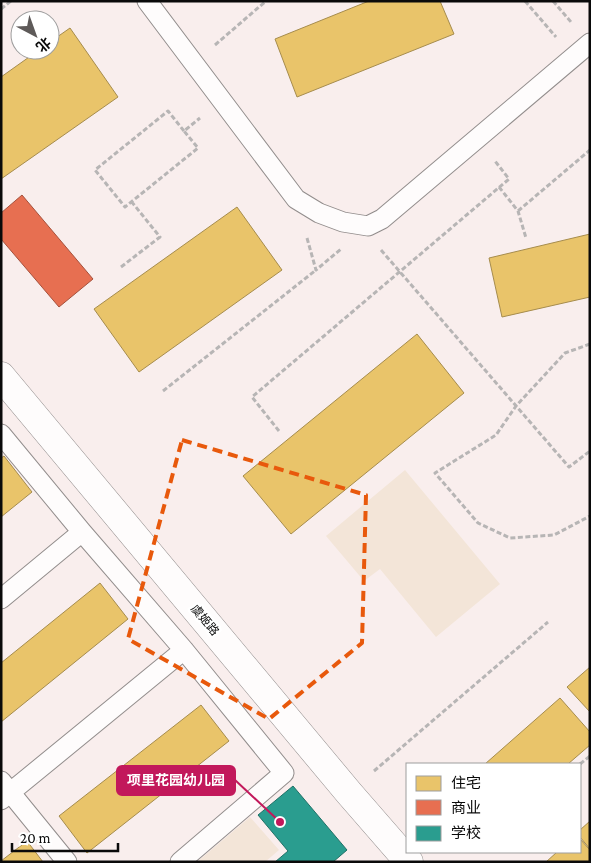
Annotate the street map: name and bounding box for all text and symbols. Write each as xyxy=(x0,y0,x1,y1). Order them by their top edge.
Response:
north arrow xyxy=(10,10,60,60)
text: 北 xyxy=(33,34,54,55)
street label: 虞姬路 xyxy=(188,602,222,638)
legend xyxy=(406,763,581,853)
callout: 项里花园幼儿园 xyxy=(117,766,235,795)
text: 项里花园幼儿园 xyxy=(127,772,225,788)
text: 住宅 xyxy=(451,775,481,791)
text: 商业 xyxy=(451,800,481,816)
scale bar xyxy=(12,820,119,852)
text: 学校 xyxy=(451,824,481,841)
text: 20 m xyxy=(20,830,51,846)

